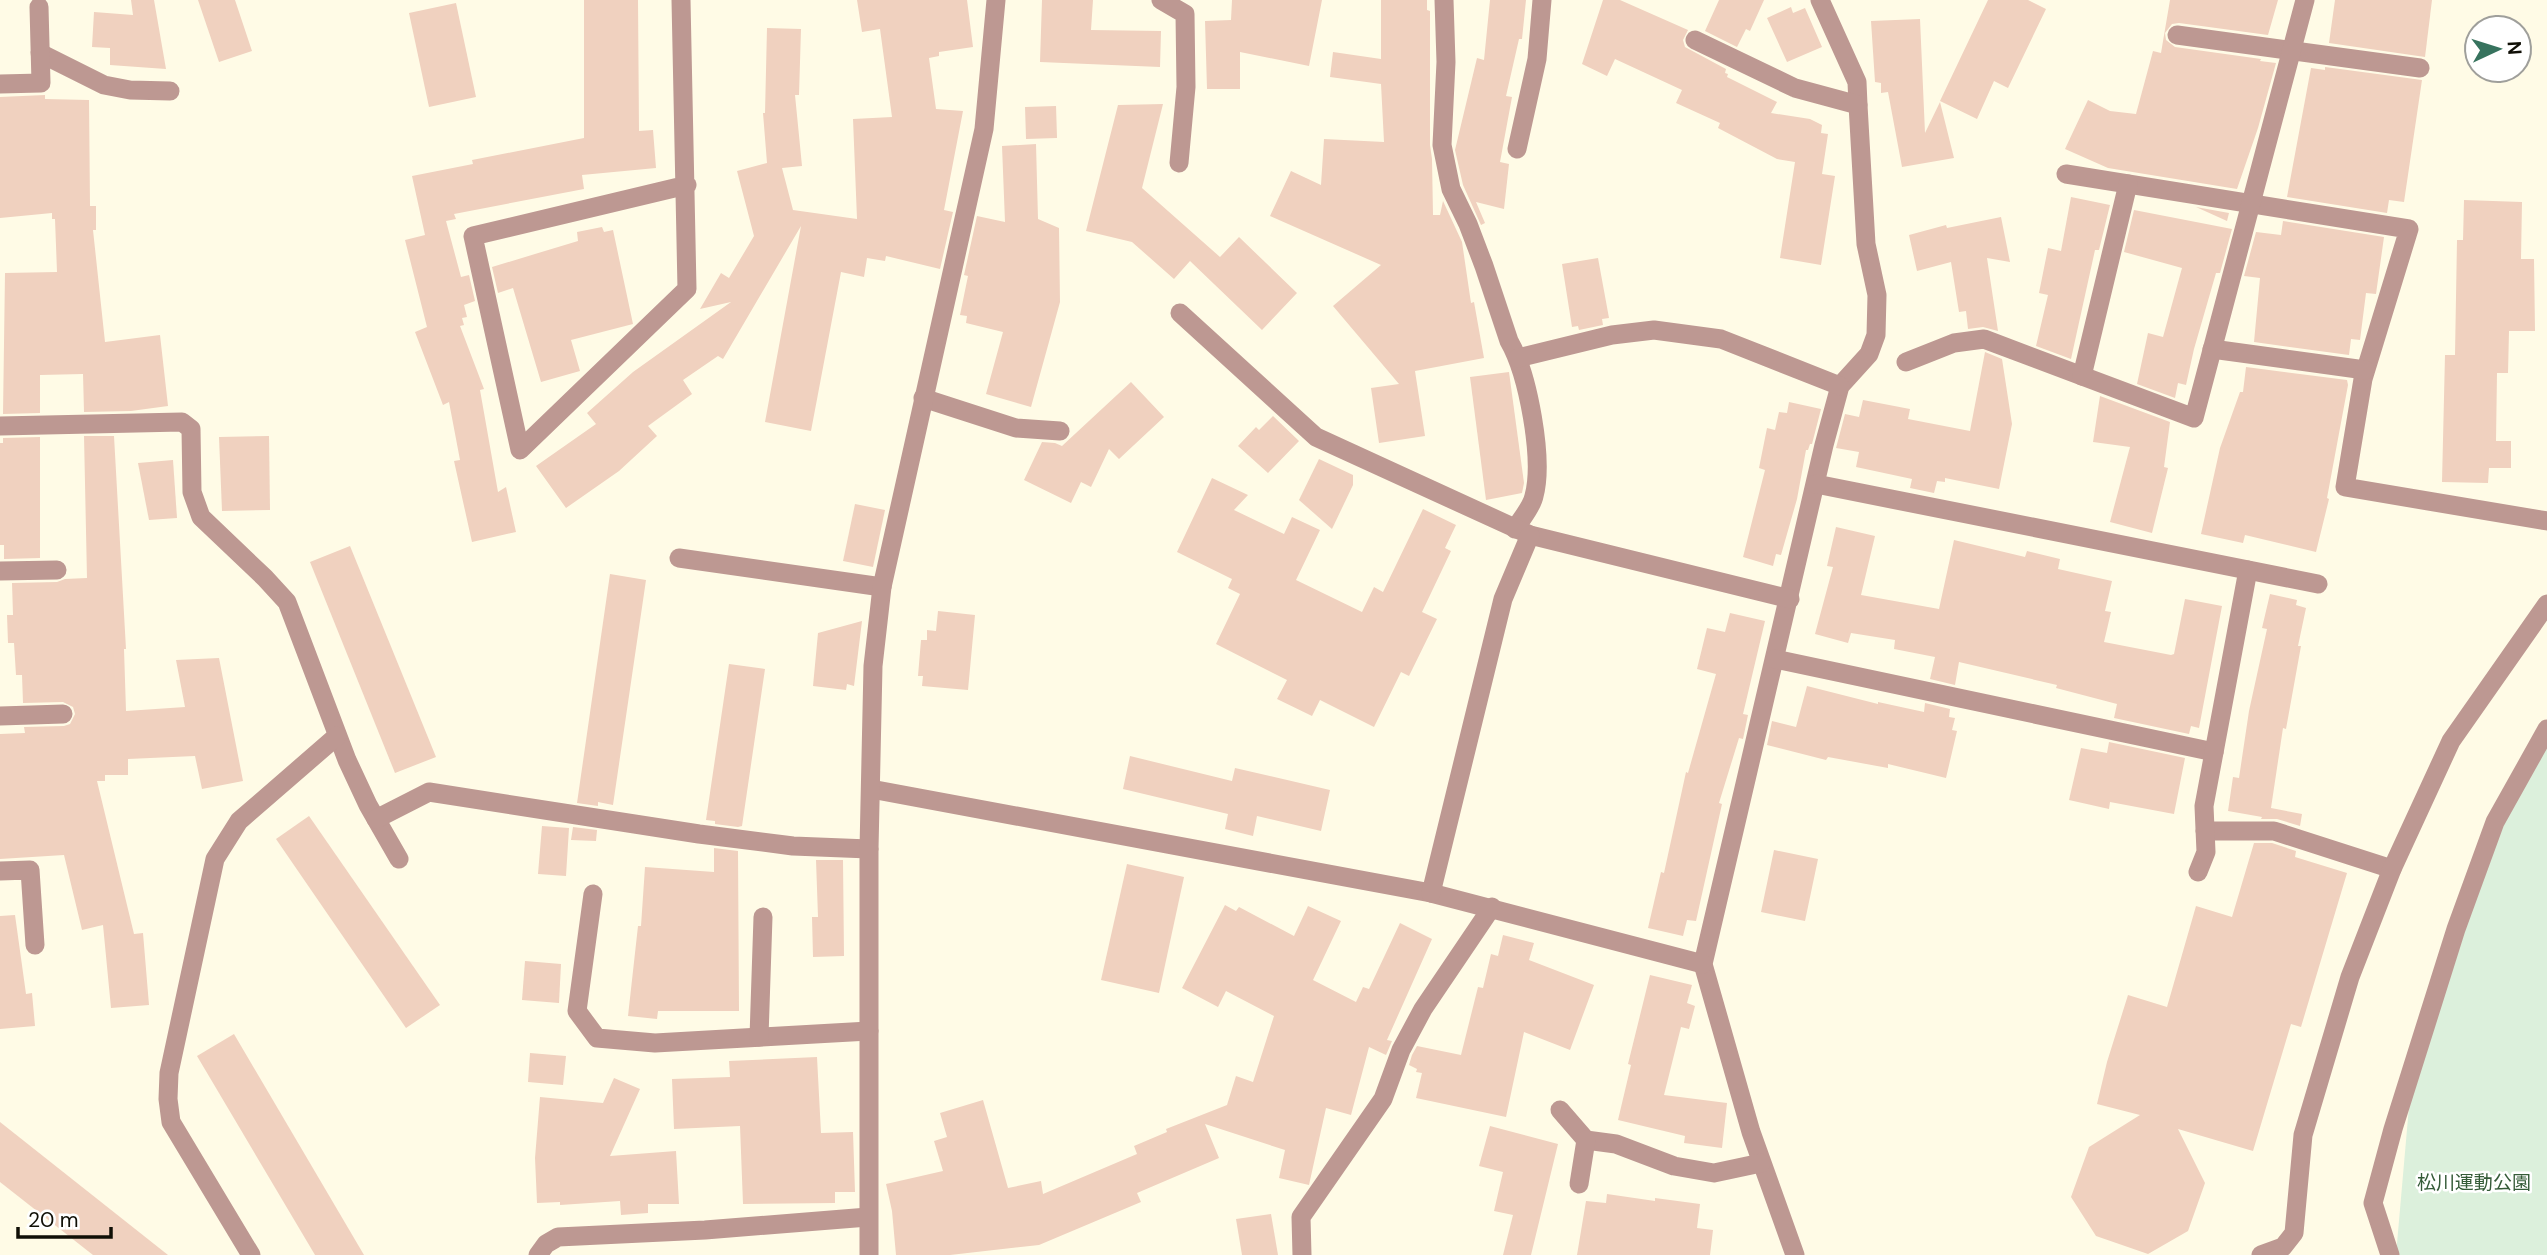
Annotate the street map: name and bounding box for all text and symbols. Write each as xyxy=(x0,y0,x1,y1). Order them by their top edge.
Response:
north arrow xyxy=(2463,14,2533,84)
text: N xyxy=(2502,40,2527,56)
park label: 松川運動公園 xyxy=(2417,1170,2531,1195)
scale bar xyxy=(18,1196,110,1240)
text: 20 m xyxy=(28,1206,79,1234)

